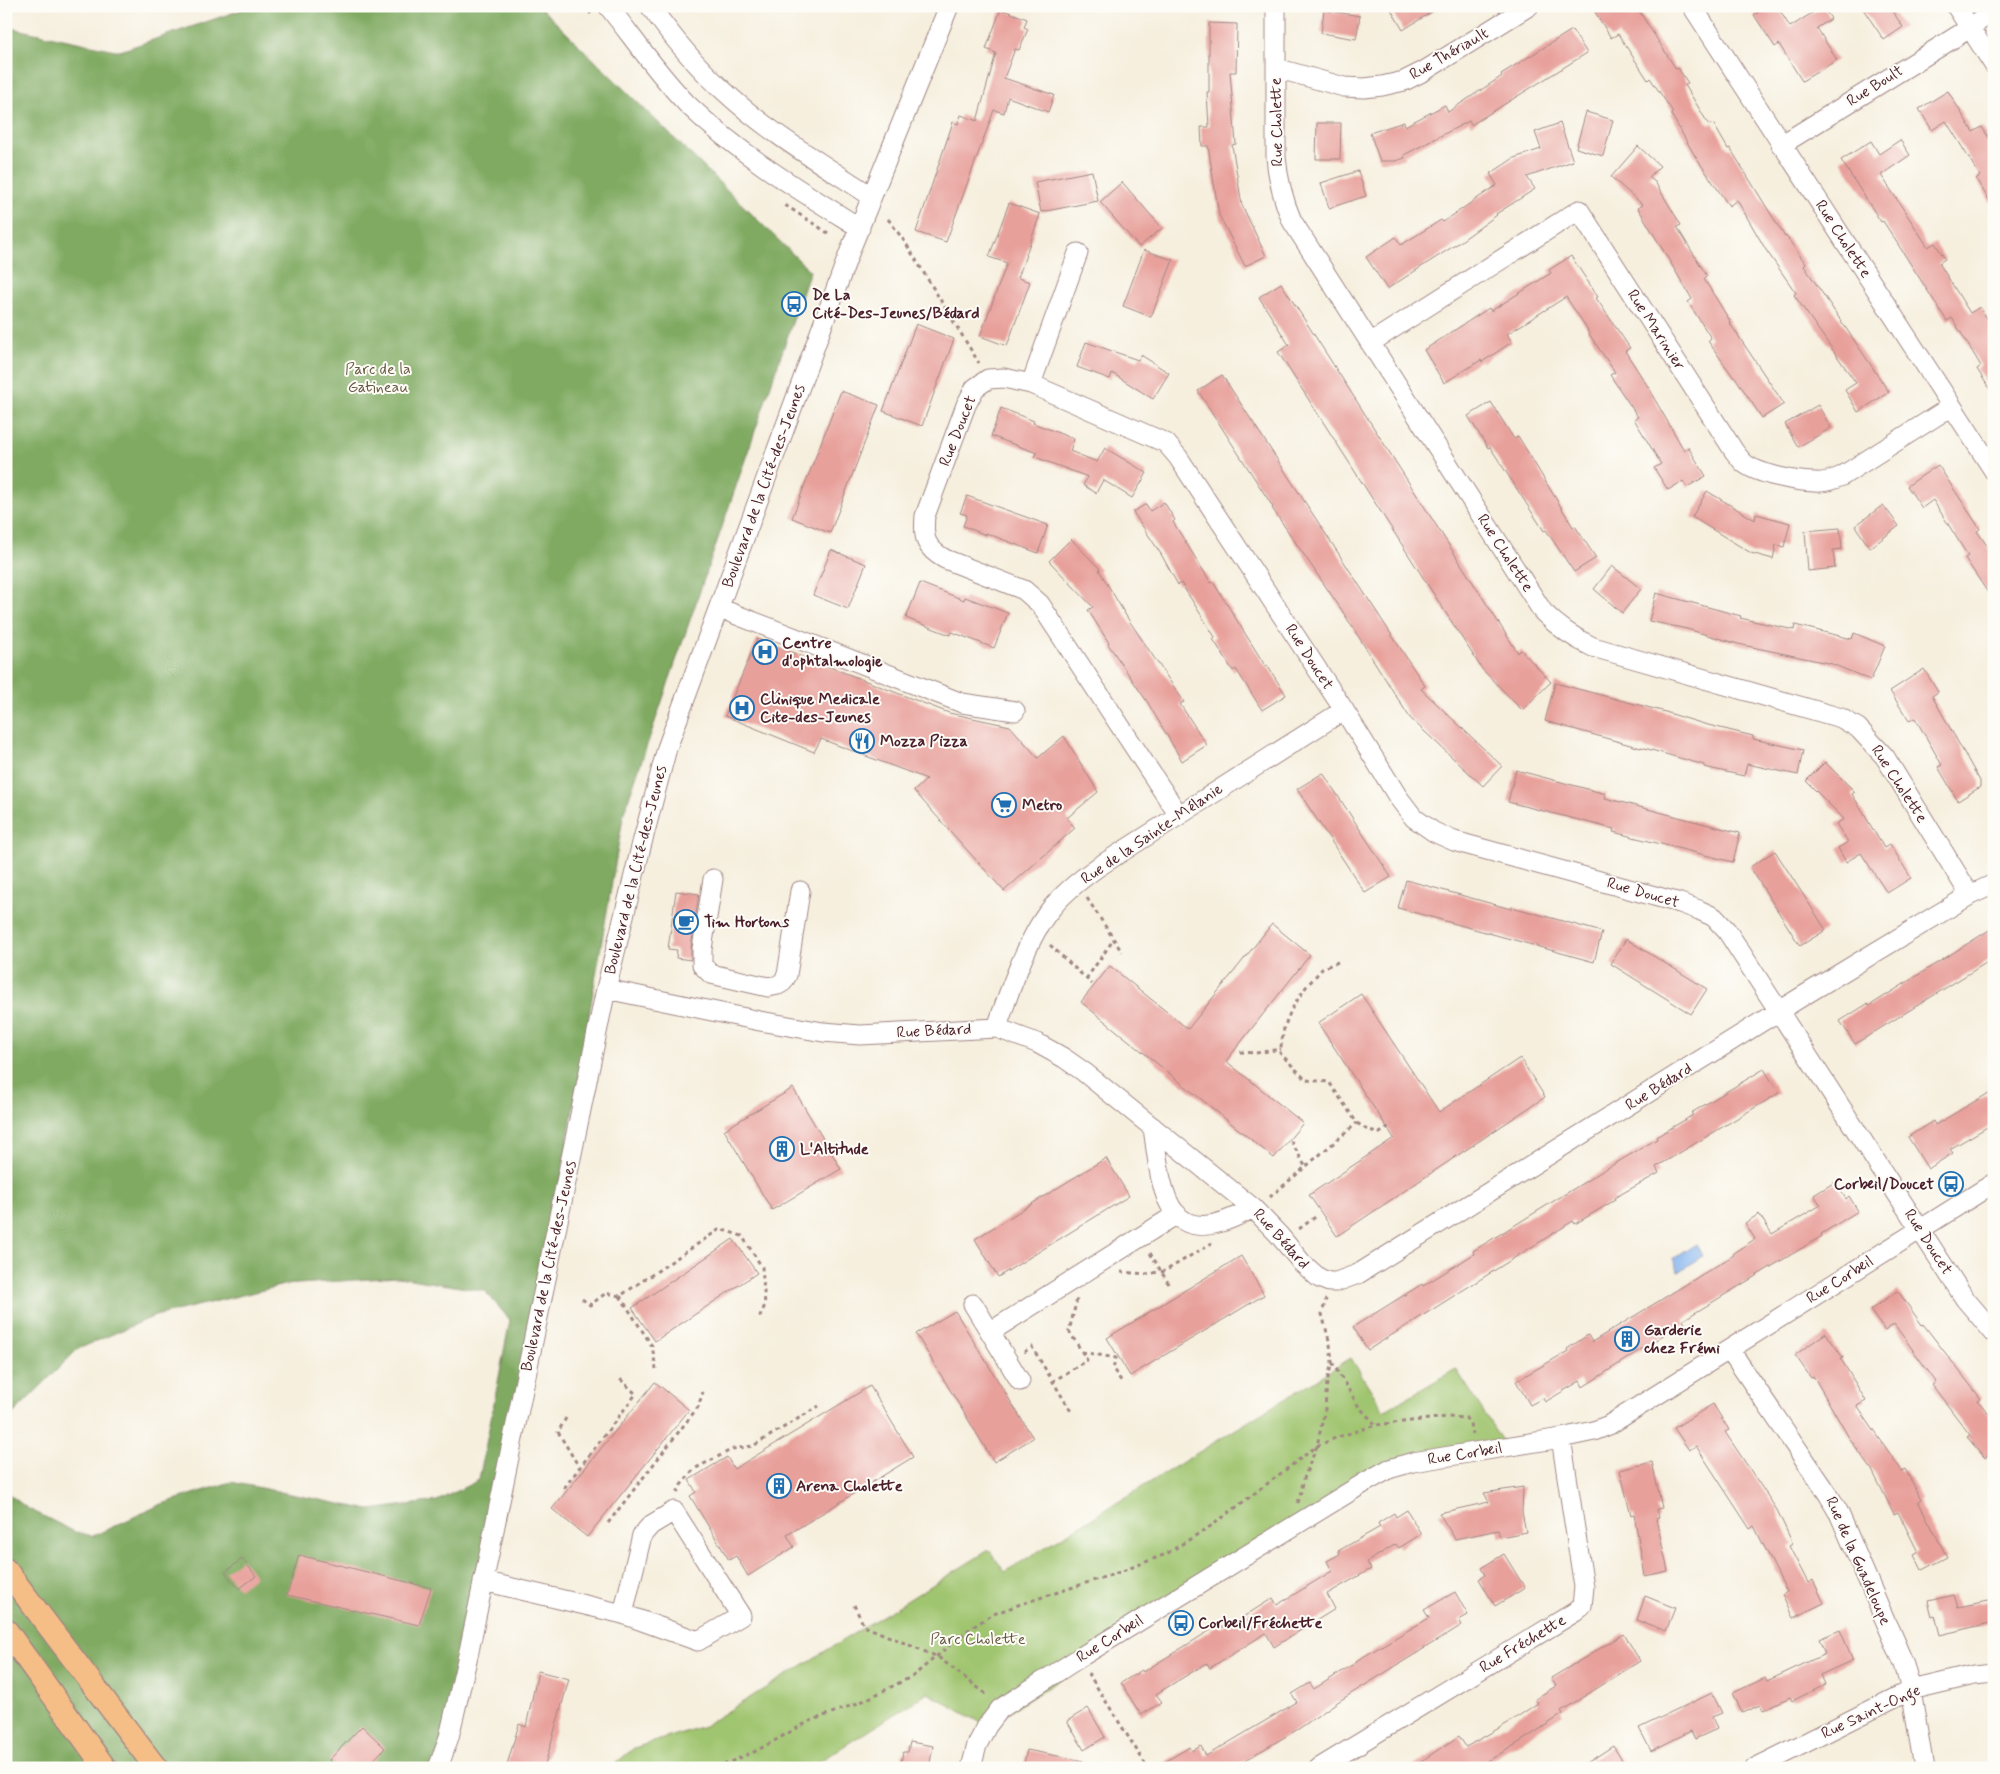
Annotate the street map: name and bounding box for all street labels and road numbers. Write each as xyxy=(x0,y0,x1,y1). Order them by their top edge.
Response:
street label: Rue Thériault xyxy=(1406,23,1492,85)
street label: Rue Boult xyxy=(1843,60,1908,112)
street label: Rue Cholette xyxy=(1266,77,1288,167)
street label: Rue Cholette xyxy=(1810,196,1876,282)
street label: Rue Marinier xyxy=(1622,285,1690,375)
street label: Boulevard de la Cité-des-Jeunes xyxy=(717,381,811,591)
street label: Rue Doucet xyxy=(934,392,982,470)
street label: Rue Cholette xyxy=(1472,510,1538,596)
street label: Rue Doucet xyxy=(1280,620,1338,694)
street label: Rue Cholette xyxy=(1866,741,1932,827)
street label: Boulevard de la Cité-des-Jeunes xyxy=(600,763,672,977)
street label: Rue de la Sainte-Mélanie xyxy=(1077,778,1227,889)
street label: Rue Doucet xyxy=(1604,873,1682,914)
street label: Rue Bédard xyxy=(896,1019,972,1043)
street label: Rue Bédard xyxy=(1622,1058,1696,1116)
street label: Boulevard de la Cité-des-Jeunes xyxy=(516,1159,582,1373)
street label: Rue Bédard xyxy=(1248,1204,1314,1274)
street label: Rue Doucet xyxy=(1899,1205,1957,1279)
street label: Rue Corbeil xyxy=(1802,1251,1878,1309)
street label: Rue Corbeil xyxy=(1426,1438,1504,1470)
street label: Rue de la Guadeloupe xyxy=(1820,1493,1896,1629)
street label: Rue Corbeil xyxy=(1072,1610,1148,1668)
street label: Rue Fréchette xyxy=(1476,1610,1570,1678)
street label: Rue Saint-Onge xyxy=(1818,1680,1924,1745)

